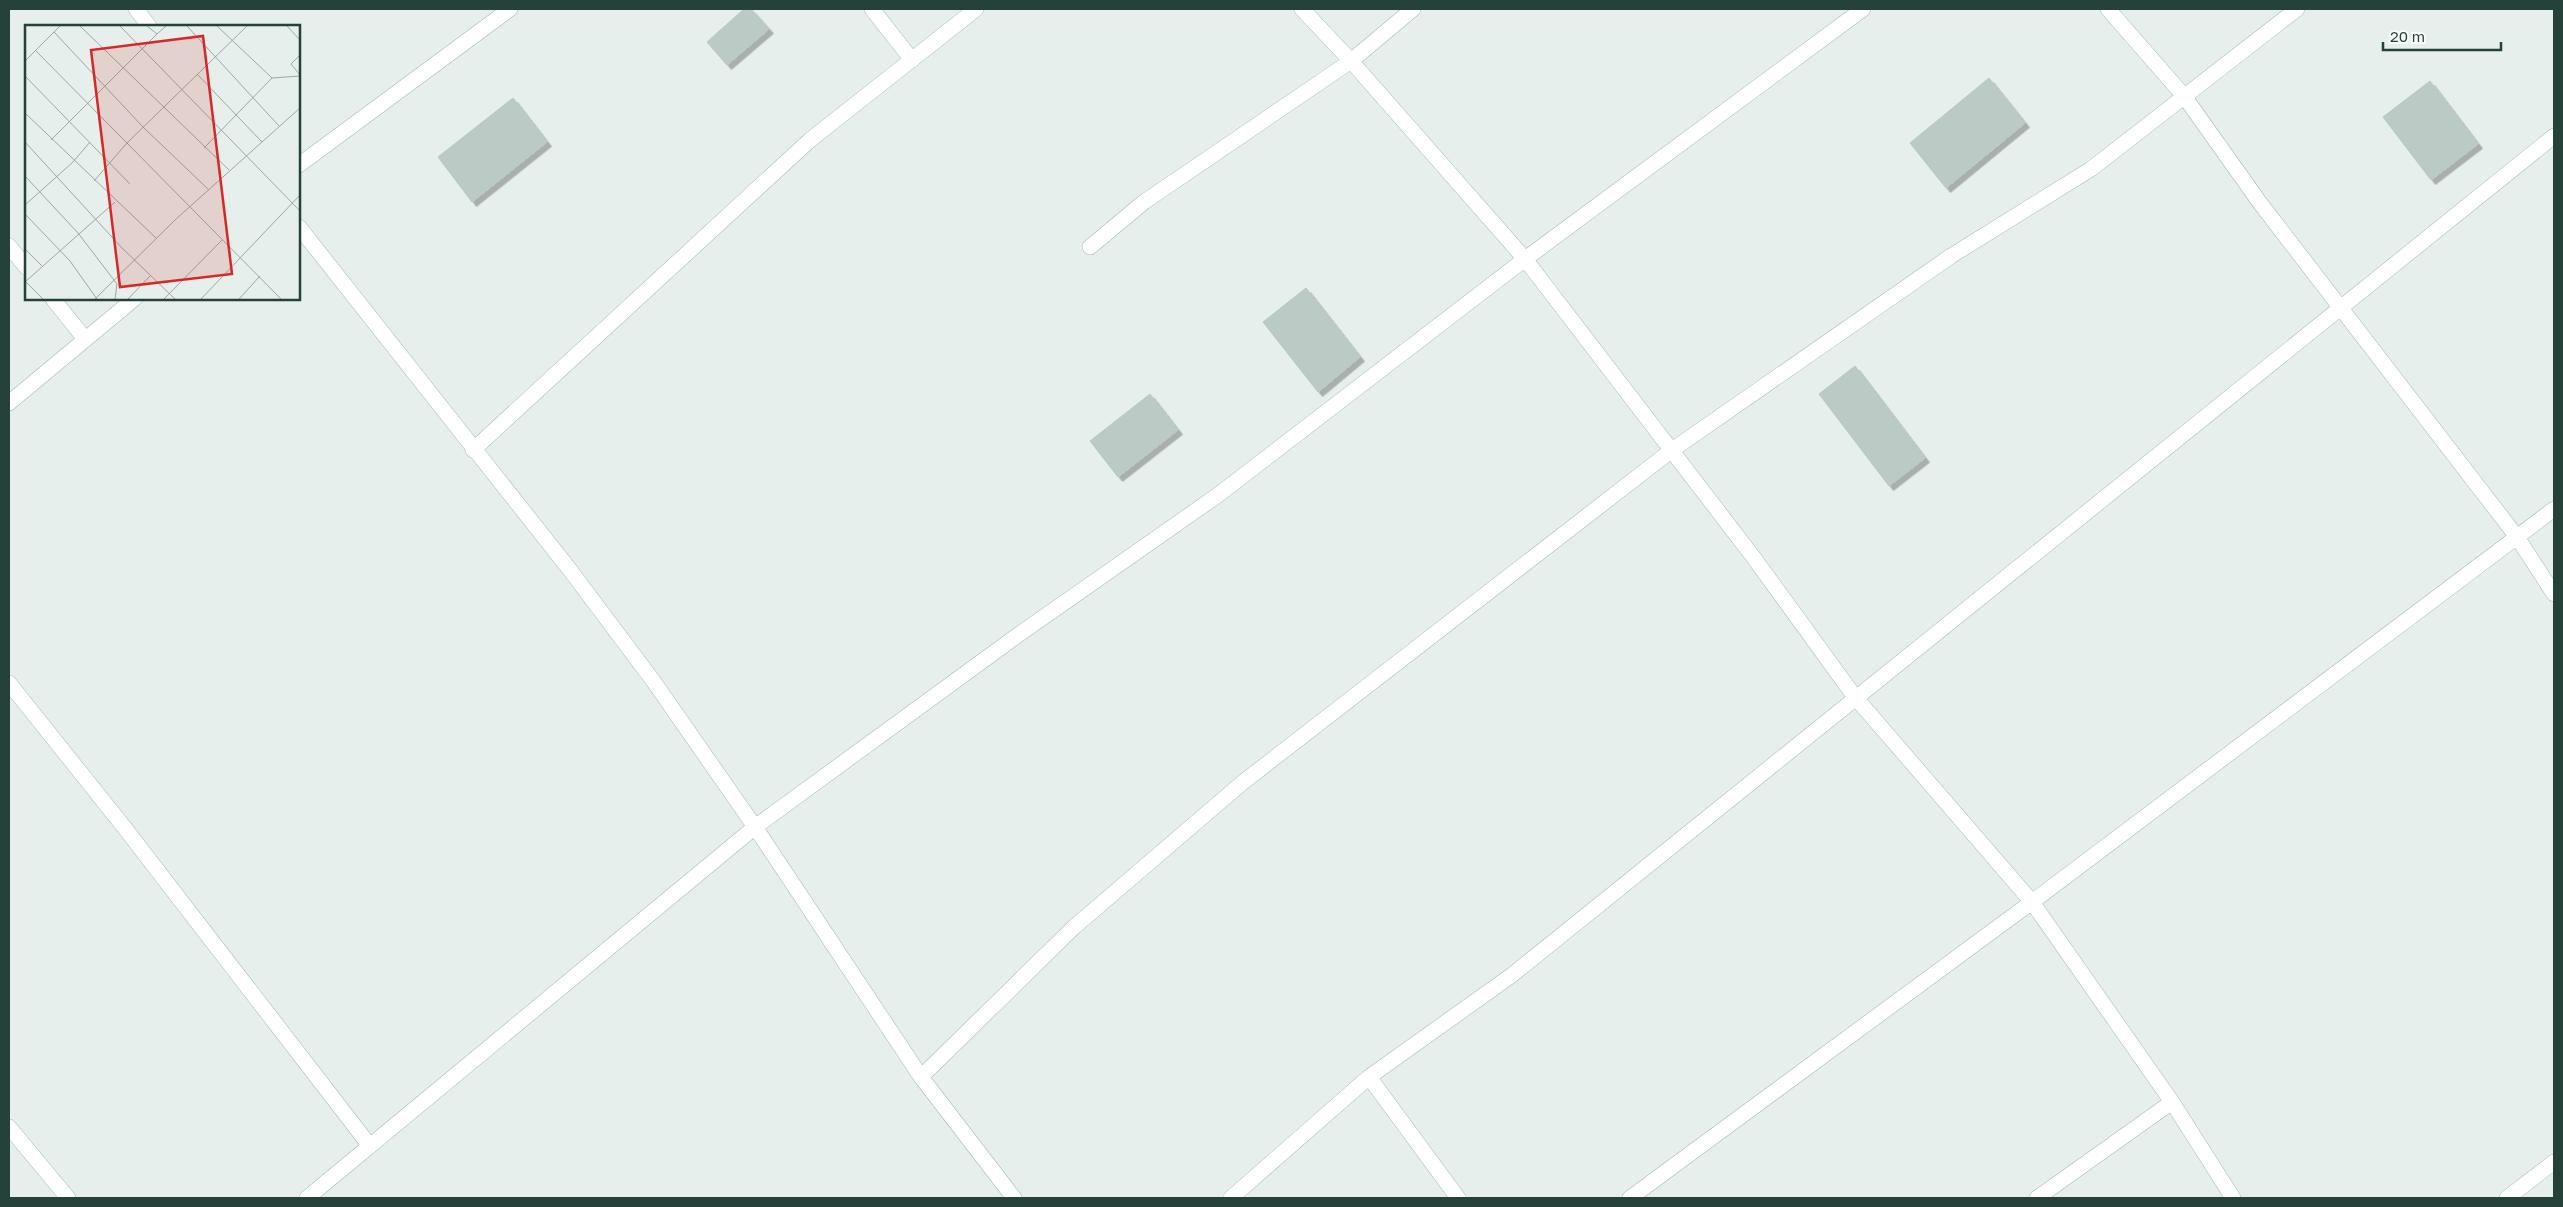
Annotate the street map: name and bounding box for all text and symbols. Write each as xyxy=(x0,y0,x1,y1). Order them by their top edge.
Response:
scale bar xyxy=(2383,20,2500,52)
inset map xyxy=(25,25,300,300)
text: 20 m xyxy=(2390,27,2425,45)

